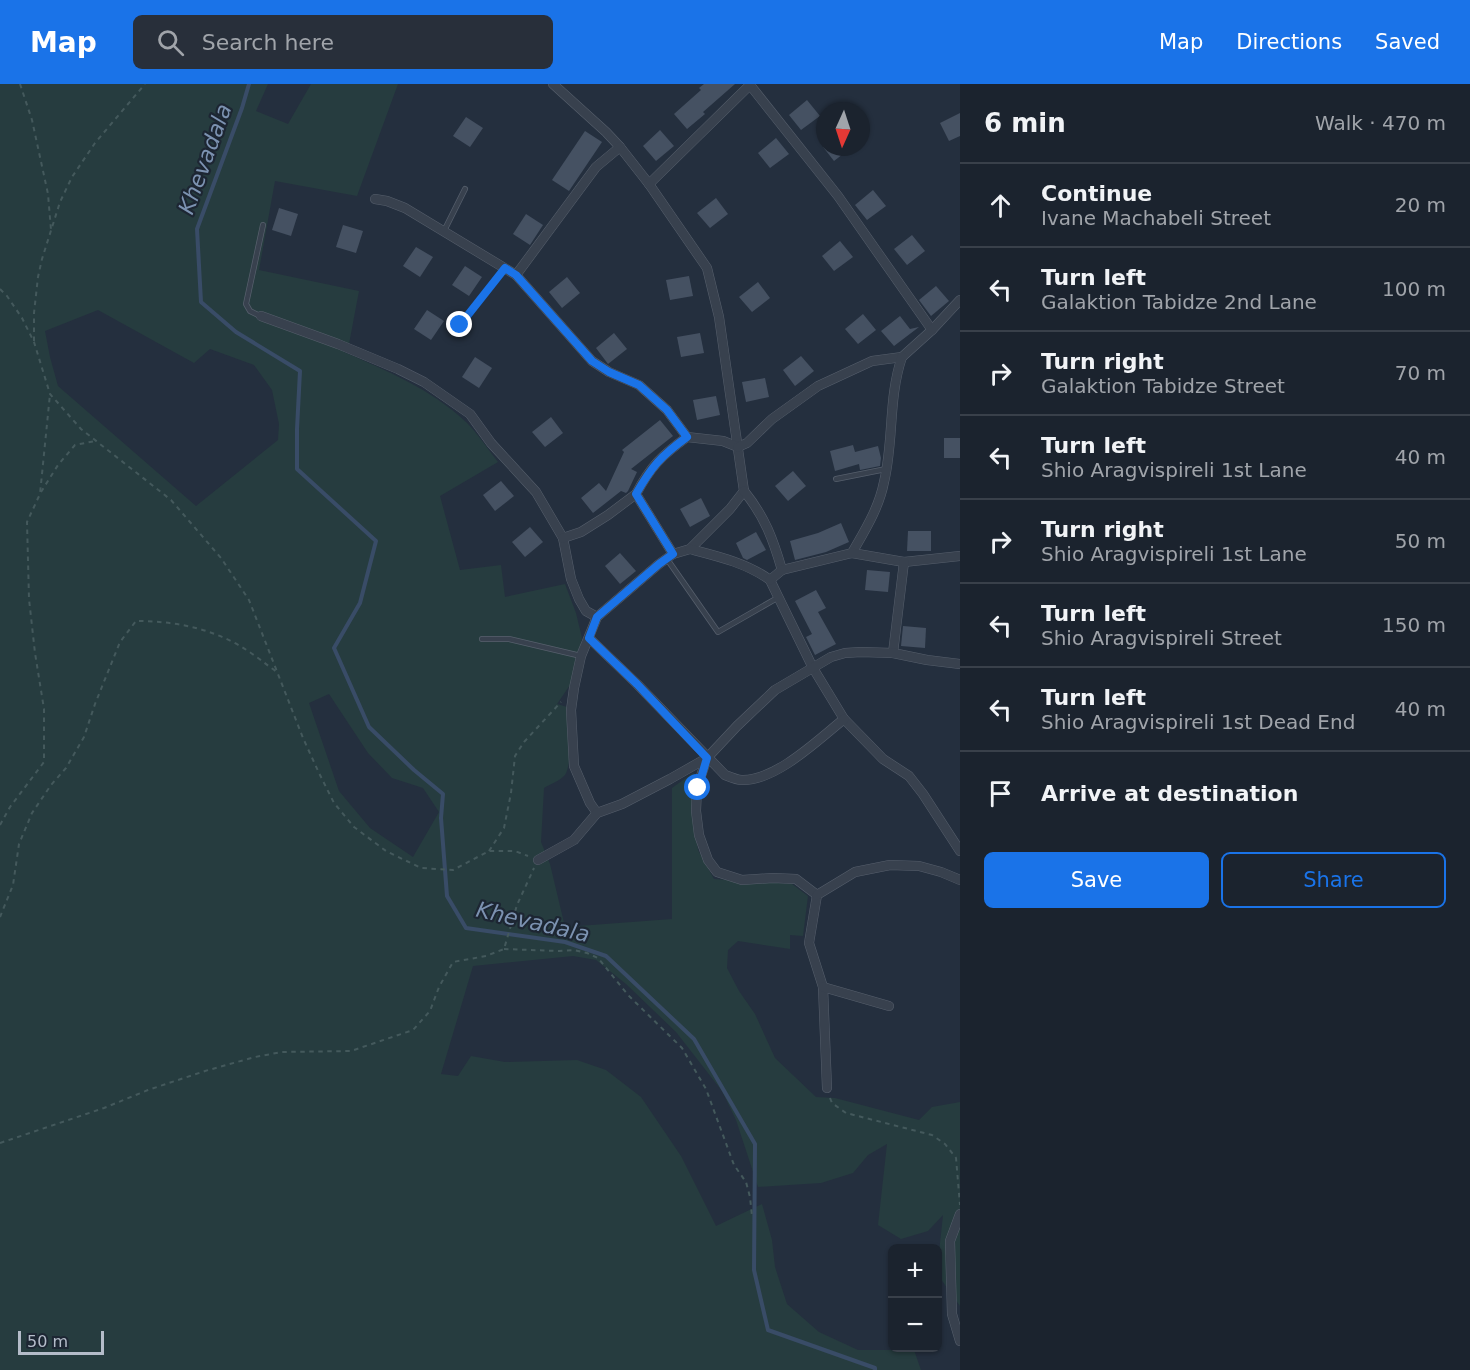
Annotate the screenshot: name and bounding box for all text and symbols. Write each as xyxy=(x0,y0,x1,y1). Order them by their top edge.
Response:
search box xyxy=(133,15,553,69)
text: Map xyxy=(30,26,97,59)
icon: search xyxy=(154,26,187,59)
text: Search here xyxy=(202,30,334,55)
text: Map xyxy=(1159,30,1203,54)
text: Directions xyxy=(1236,30,1342,54)
text: Saved xyxy=(1375,30,1440,54)
water label: Khevadala xyxy=(174,100,236,218)
north arrow xyxy=(816,102,870,156)
text: 6 min xyxy=(984,108,1066,138)
text: Walk · 470 m xyxy=(1315,111,1446,135)
text: Continue xyxy=(1041,181,1152,206)
icon: ahead xyxy=(984,189,1017,222)
text: 20 m xyxy=(1395,193,1446,217)
text: Ivane Machabeli Street xyxy=(1041,206,1271,230)
text: Turn left xyxy=(1041,265,1146,290)
icon: left xyxy=(984,273,1017,306)
text: 100 m xyxy=(1382,277,1446,301)
text: Galaktion Tabidze 2nd Lane xyxy=(1041,290,1317,314)
route end xyxy=(446,311,472,337)
text: Turn right xyxy=(1041,349,1164,374)
icon: right xyxy=(984,357,1017,390)
text: 70 m xyxy=(1395,361,1446,385)
text: Galaktion Tabidze Street xyxy=(1041,374,1285,398)
text: Turn left xyxy=(1041,433,1146,458)
icon: left xyxy=(984,441,1017,474)
text: 40 m xyxy=(1395,445,1446,469)
text: Shio Aragvispireli 1st Lane xyxy=(1041,458,1307,482)
text: Turn right xyxy=(1041,517,1164,542)
icon: right xyxy=(984,525,1017,558)
text: 50 m xyxy=(1395,529,1446,553)
text: Shio Aragvispireli 1st Lane xyxy=(1041,542,1307,566)
text: Turn left xyxy=(1041,601,1146,626)
icon: left xyxy=(984,609,1017,642)
text: 150 m xyxy=(1382,613,1446,637)
text: Shio Aragvispireli Street xyxy=(1041,626,1282,650)
text: Turn left xyxy=(1041,685,1146,710)
icon: left xyxy=(984,693,1017,726)
text: 40 m xyxy=(1395,697,1446,721)
text: Shio Aragvispireli 1st Dead End xyxy=(1041,710,1355,734)
route start xyxy=(684,774,710,800)
icon: arrive xyxy=(984,777,1017,810)
text: Arrive at destination xyxy=(1041,781,1298,806)
button: Save xyxy=(984,852,1209,908)
button: Share xyxy=(1221,852,1446,908)
water label: Khevadala xyxy=(474,897,592,947)
map controls xyxy=(888,1244,942,1352)
button: + xyxy=(888,1244,942,1298)
button: − xyxy=(888,1298,942,1352)
scale bar xyxy=(18,1328,104,1356)
text: 50 m xyxy=(27,1332,68,1351)

